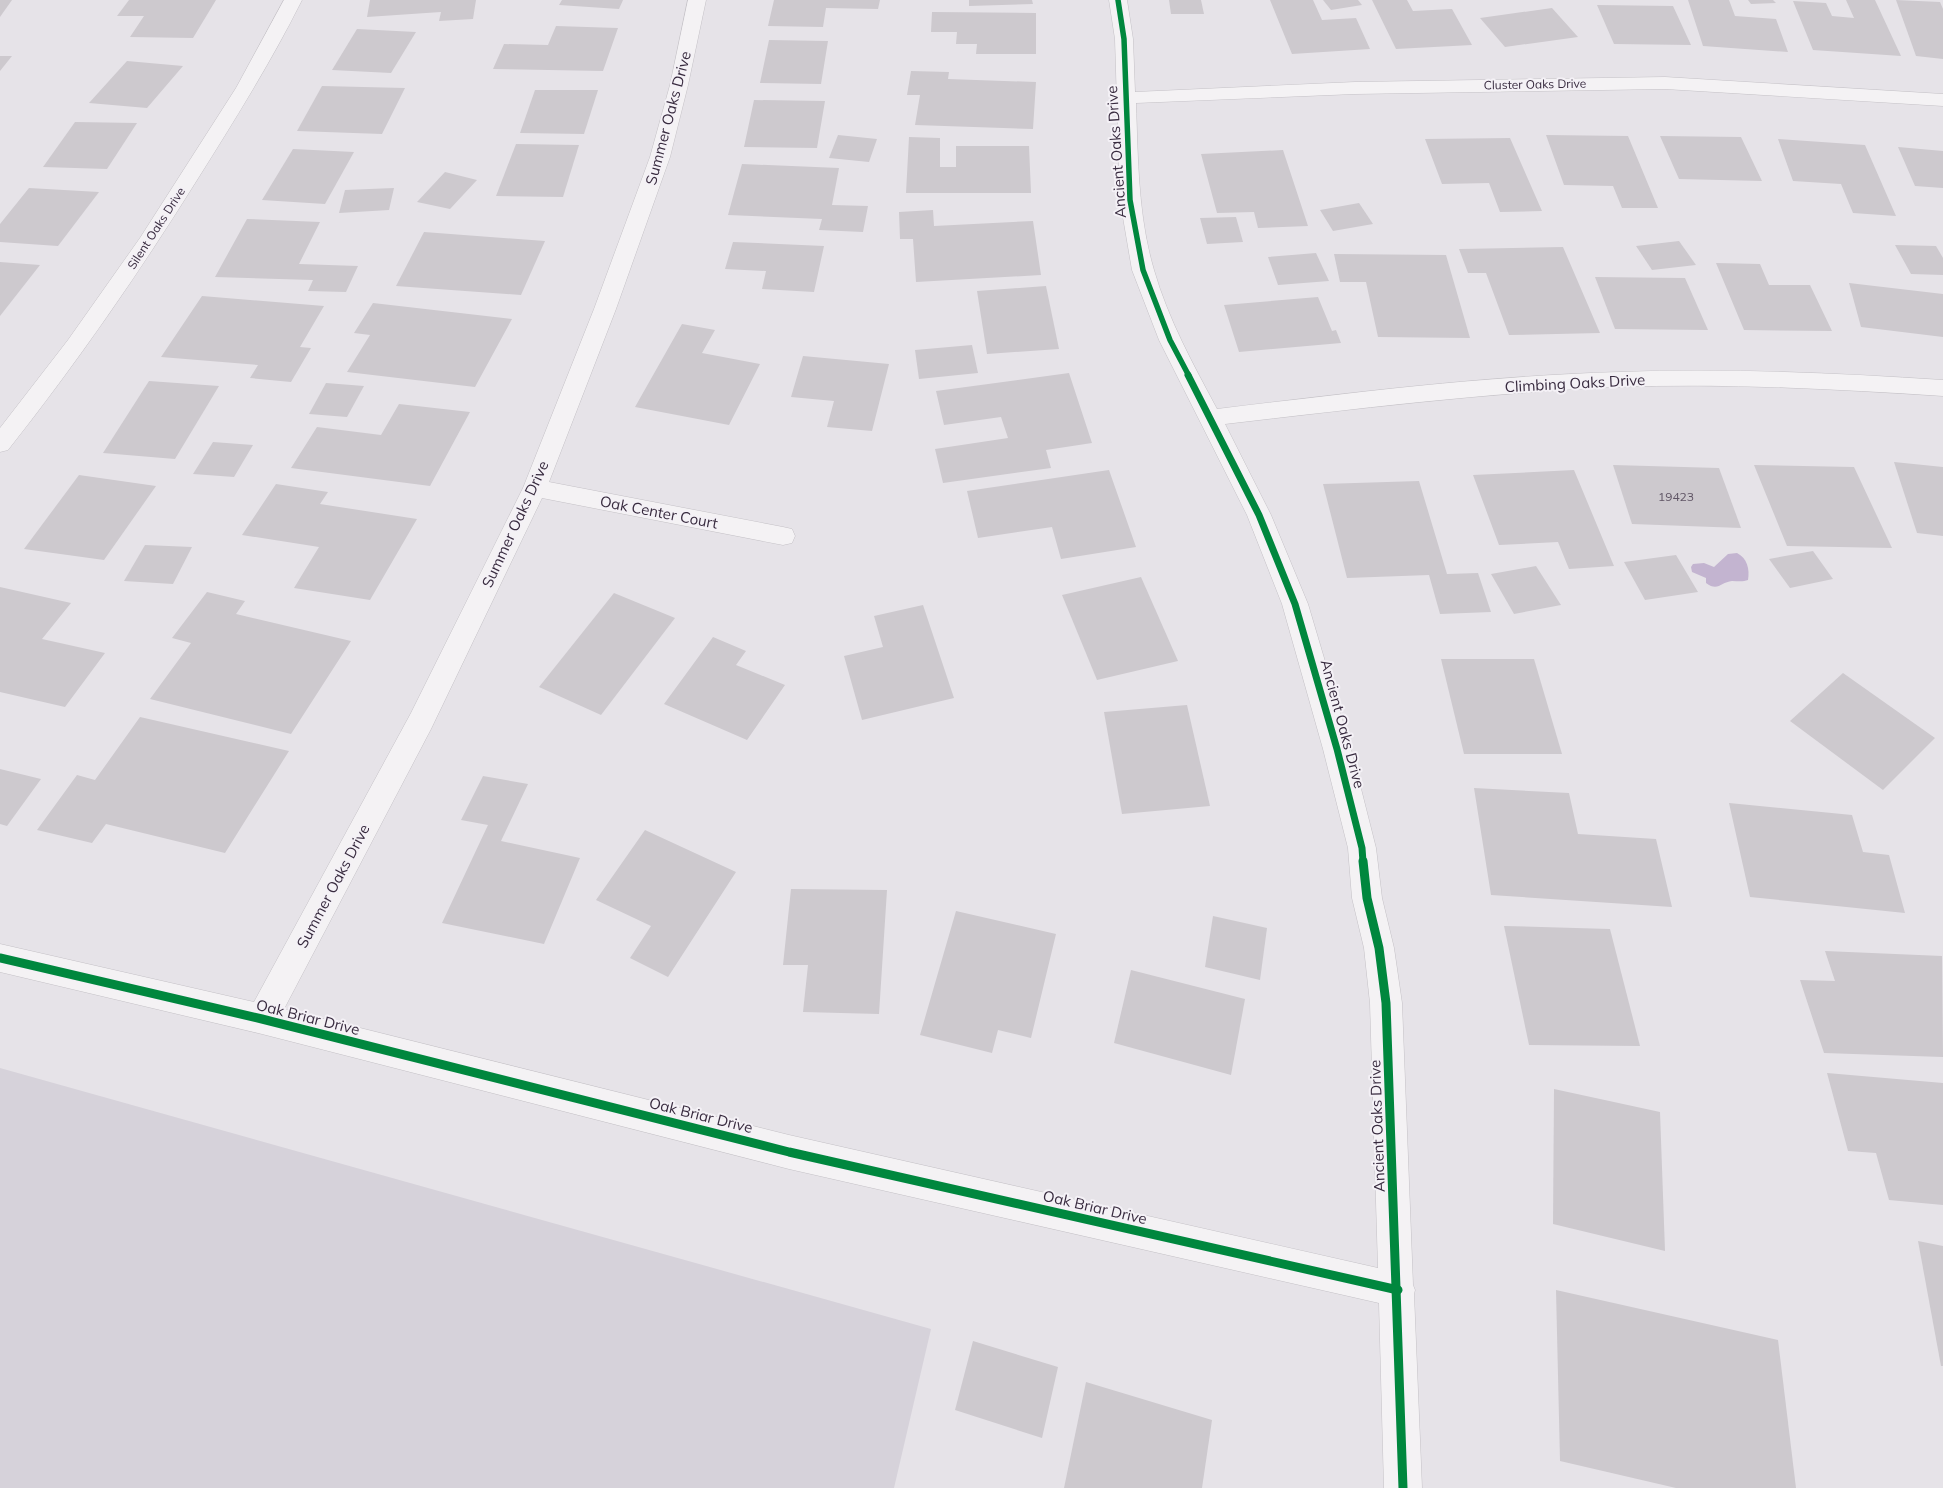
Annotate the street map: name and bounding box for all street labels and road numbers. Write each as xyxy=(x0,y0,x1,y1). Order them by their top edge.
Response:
street label: Summer Oaks Drive xyxy=(641,49,695,187)
street label: Cluster Oaks Drive xyxy=(1484,76,1586,92)
street label: Ancient Oaks Drive xyxy=(1102,85,1130,219)
street label: Silent Oaks Drive xyxy=(124,184,188,272)
street label: Climbing Oaks Drive xyxy=(1504,370,1646,396)
street label: Summer Oaks Drive xyxy=(477,458,553,590)
street label: Oak Center Court xyxy=(598,491,720,533)
street label: Ancient Oaks Drive xyxy=(1317,657,1369,791)
street label: Summer Oaks Drive xyxy=(292,821,374,951)
street label: Oak Briar Drive xyxy=(254,995,362,1039)
street label: Ancient Oaks Drive xyxy=(1365,1059,1389,1193)
street label: Oak Briar Drive xyxy=(647,1093,755,1137)
street label: Oak Briar Drive xyxy=(1041,1186,1149,1228)

